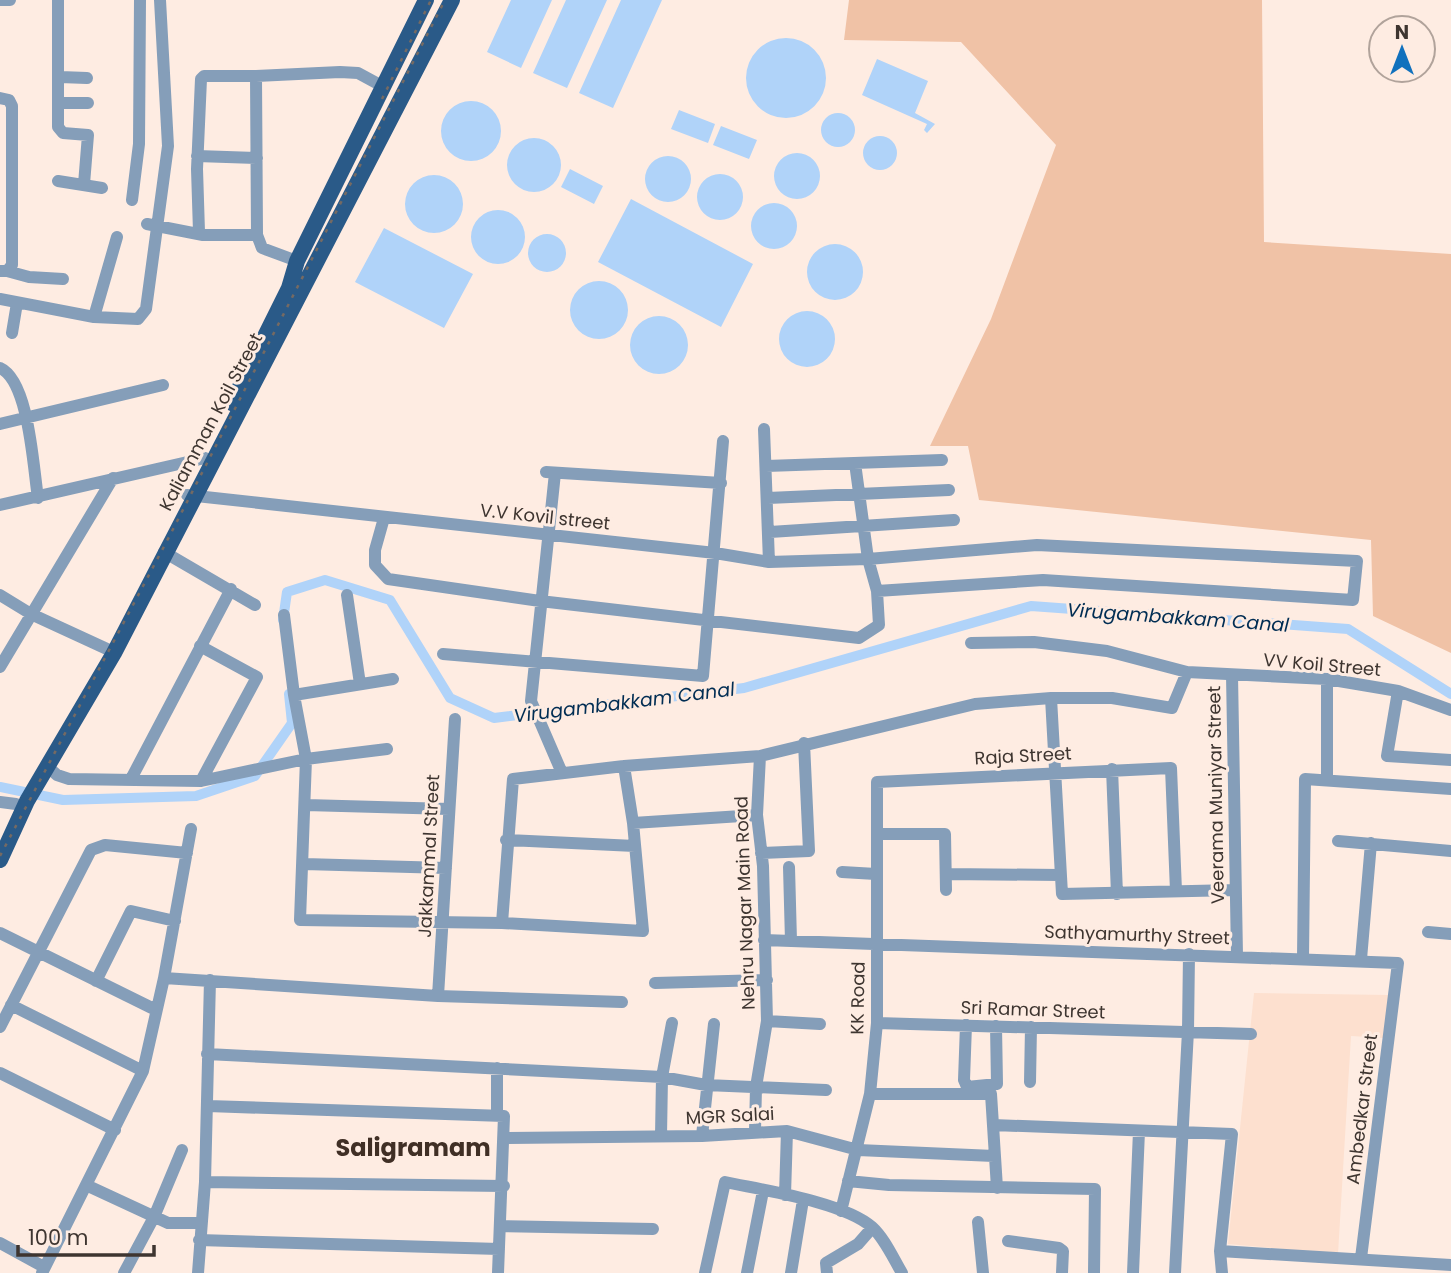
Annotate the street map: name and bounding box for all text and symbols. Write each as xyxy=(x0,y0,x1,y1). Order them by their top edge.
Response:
north arrow xyxy=(1367,14,1437,84)
text: N xyxy=(1395,19,1409,46)
street label: Kaliamman Koil Street xyxy=(153,328,268,515)
street label: V.V Kovil street xyxy=(479,497,611,536)
water label: Virugambakkam Canal xyxy=(1066,596,1290,639)
street label: VV Koil Street xyxy=(1262,647,1382,682)
water label: Virugambakkam Canal xyxy=(512,675,736,729)
street label: Veerama Muniyar Street xyxy=(1201,686,1230,904)
street label: Raja Street xyxy=(974,740,1072,771)
street label: Jakkammal Street xyxy=(412,774,445,938)
street label: Nehru Nagar Main Road xyxy=(728,796,761,1011)
street label: Sathyamurthy Street xyxy=(1044,919,1230,950)
street label: KK Road xyxy=(844,961,871,1035)
street label: Sri Ramar Street xyxy=(960,994,1106,1025)
street label: Ambedkar Street xyxy=(1340,1032,1383,1186)
street label: MGR Salai xyxy=(685,1101,775,1130)
district label: Saligramam xyxy=(335,1131,491,1164)
scale bar xyxy=(18,1214,154,1258)
text: 100 m xyxy=(28,1223,88,1252)

